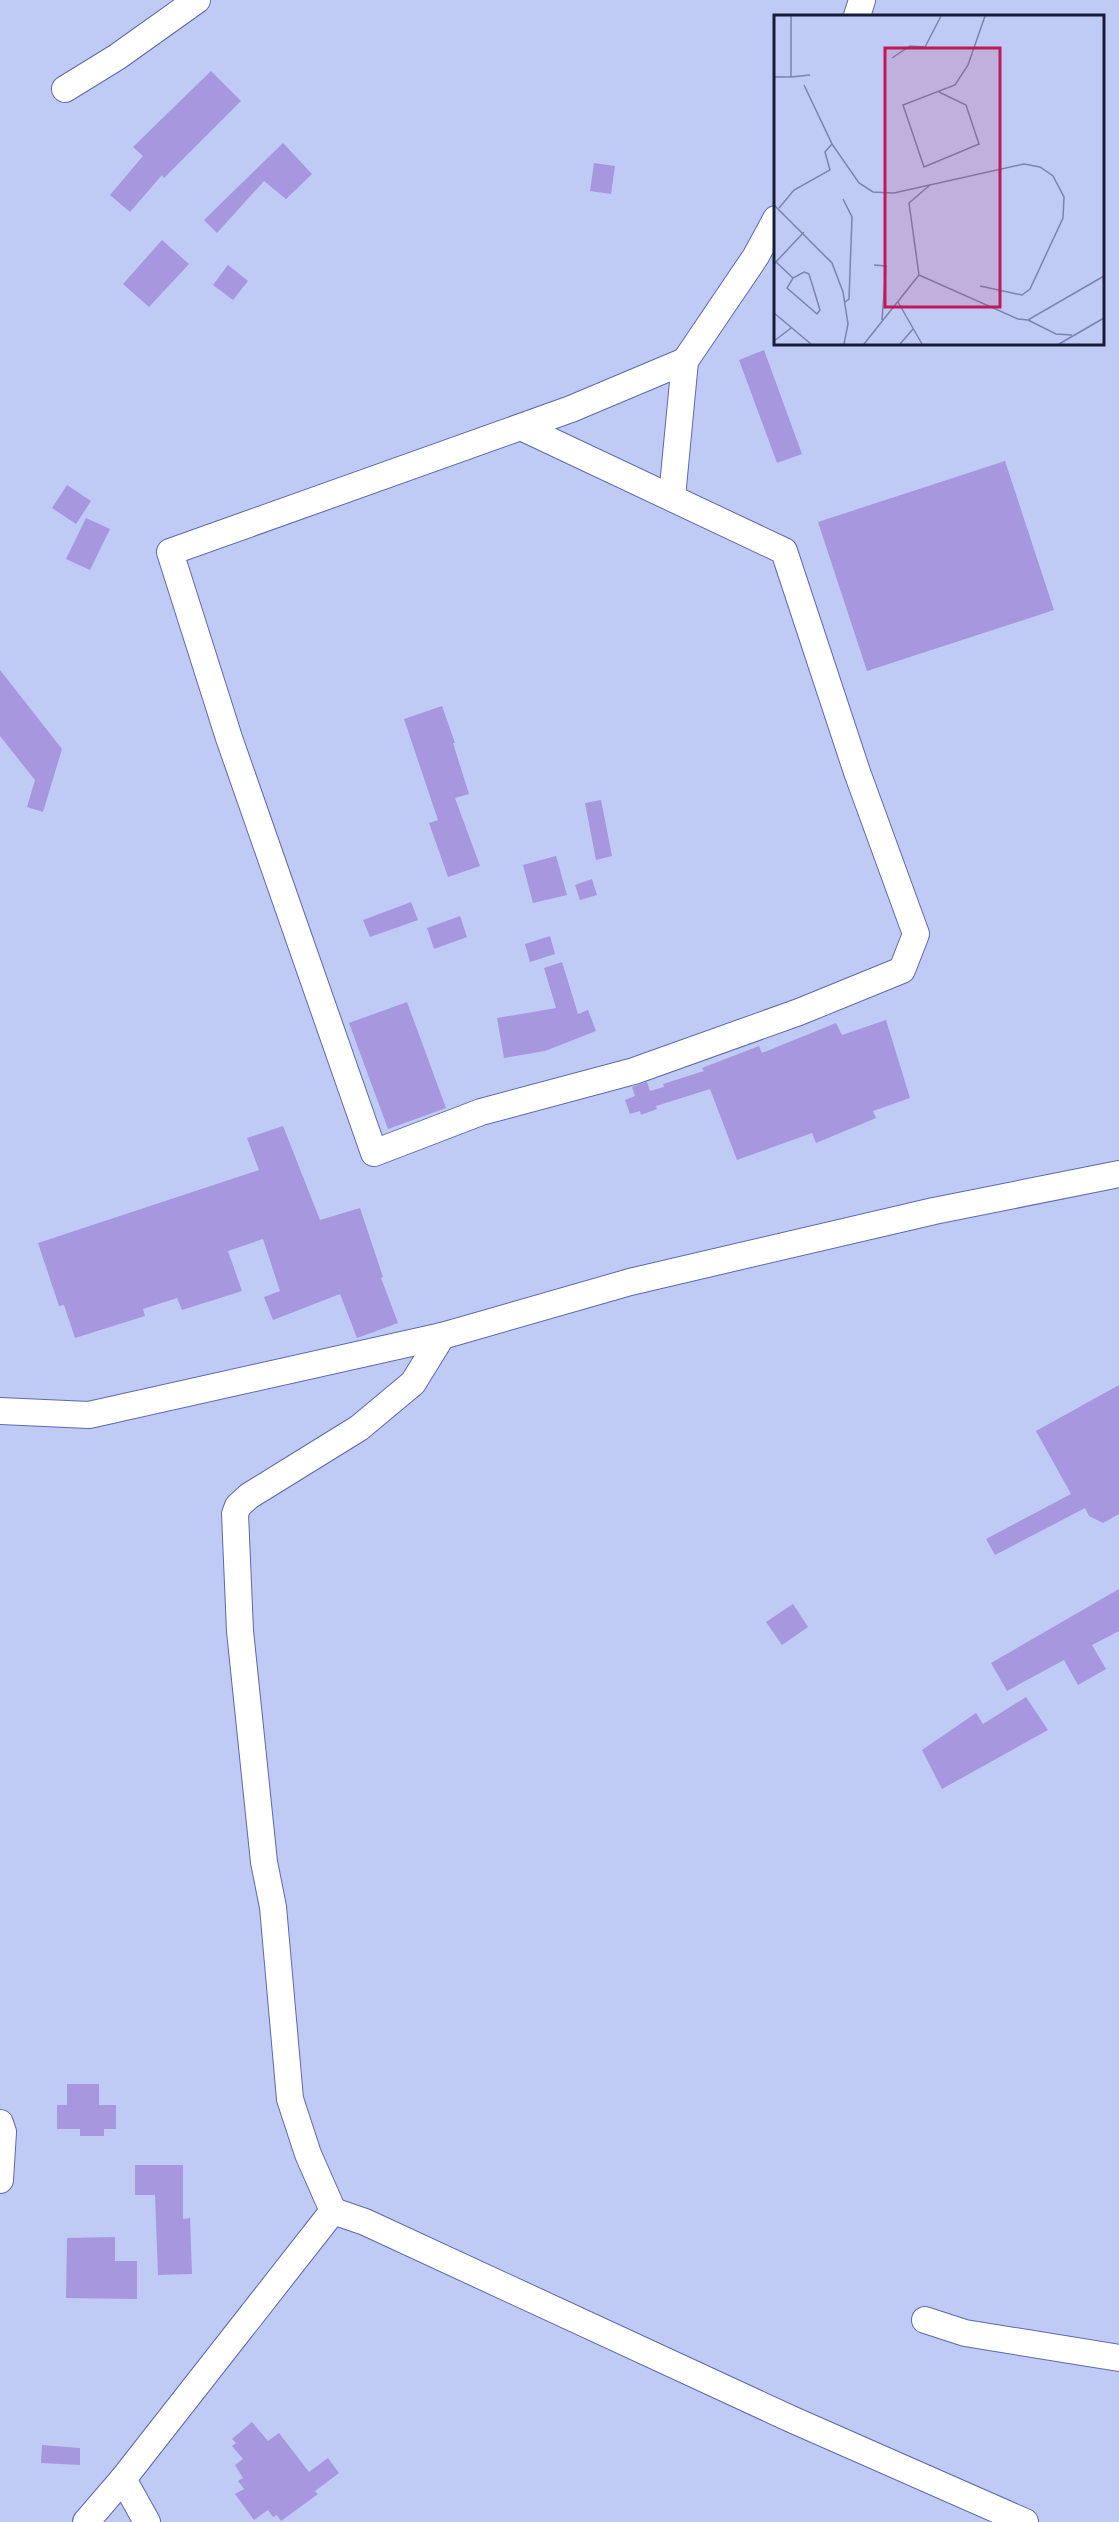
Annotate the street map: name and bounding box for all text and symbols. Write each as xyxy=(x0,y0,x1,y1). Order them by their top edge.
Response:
inset map xyxy=(774,15,1104,345)

